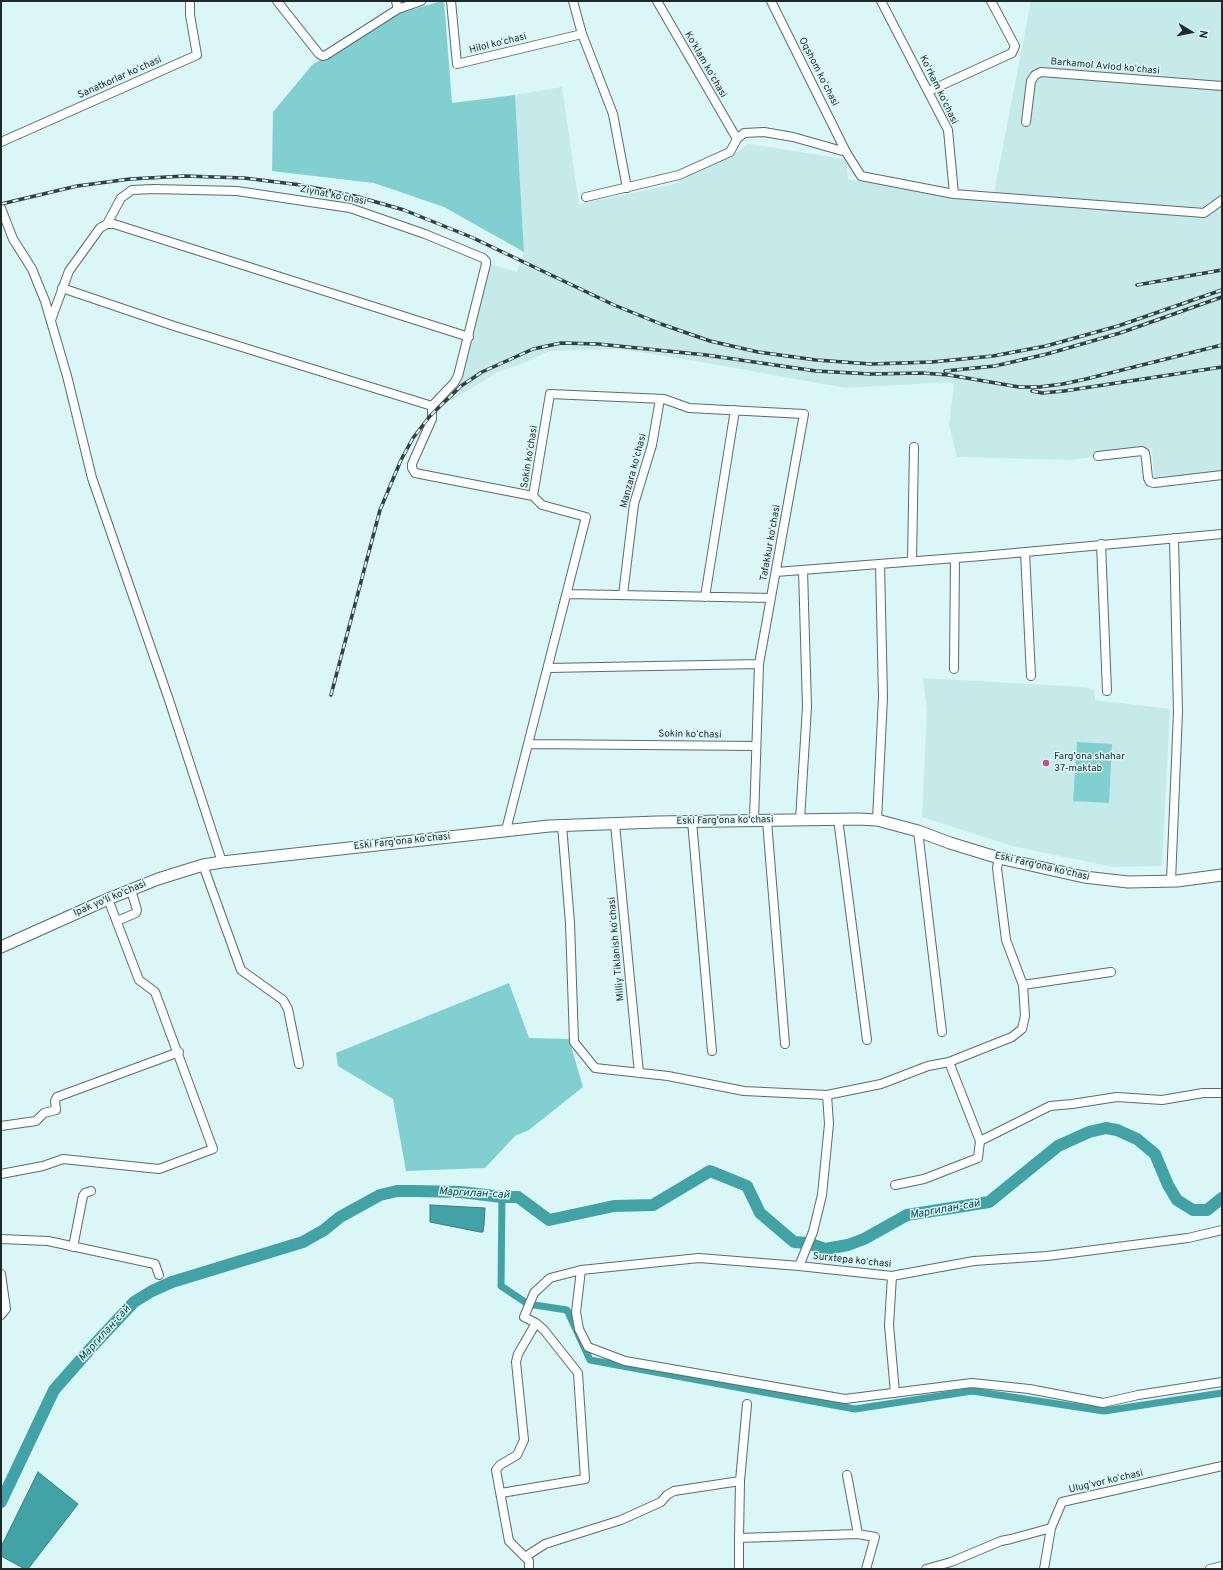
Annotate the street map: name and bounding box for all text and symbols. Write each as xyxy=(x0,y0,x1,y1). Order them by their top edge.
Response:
north arrow xyxy=(1171,12,1211,52)
text: N xyxy=(1195,29,1210,39)
street label: Koʻklam koʻchasi xyxy=(681,30,729,100)
street label: Hilol koʻchasi xyxy=(468,31,528,57)
street label: Oqshom koʻchasi xyxy=(795,36,841,108)
street label: Sanatkorlar koʻchasi xyxy=(76,54,164,102)
street label: Koʻrkam koʻchasi xyxy=(916,54,960,126)
street label: Barkamol Аvlod koʻchasi xyxy=(1050,56,1160,78)
street label: Ziynat koʻchasi xyxy=(299,184,367,208)
street label: Sokin koʻchasi xyxy=(519,425,541,489)
street label: Manzara koʻchasi xyxy=(618,433,650,509)
street label: Tafakkur koʻchasi xyxy=(758,504,784,582)
street label: Sokin koʻchasi xyxy=(658,728,722,742)
place label: Farg'ona shahar 37-maktab xyxy=(1054,751,1125,774)
marker: Farg'ona shahar 37-maktab xyxy=(1041,758,1051,768)
street label: Eski Farg'ona ko'chasi xyxy=(676,814,774,828)
street label: Eski Farg'ona ko'chasi xyxy=(353,831,451,853)
street label: Eski Farg'ona ko'chasi xyxy=(993,850,1091,884)
street label: Ipak yo'li ko'chasi xyxy=(72,878,148,920)
street label: Milliy Tiklanish koʻchasi xyxy=(606,896,628,1002)
water label: Маргилан-сай xyxy=(438,1186,510,1202)
water label: Маргилан-сай xyxy=(909,1197,981,1223)
street label: Surxtepa koʻchasi xyxy=(812,1251,892,1271)
water label: Маргилан-сай xyxy=(76,1303,134,1365)
street label: Ulugʻvor koʻchasi xyxy=(1068,1468,1144,1496)

